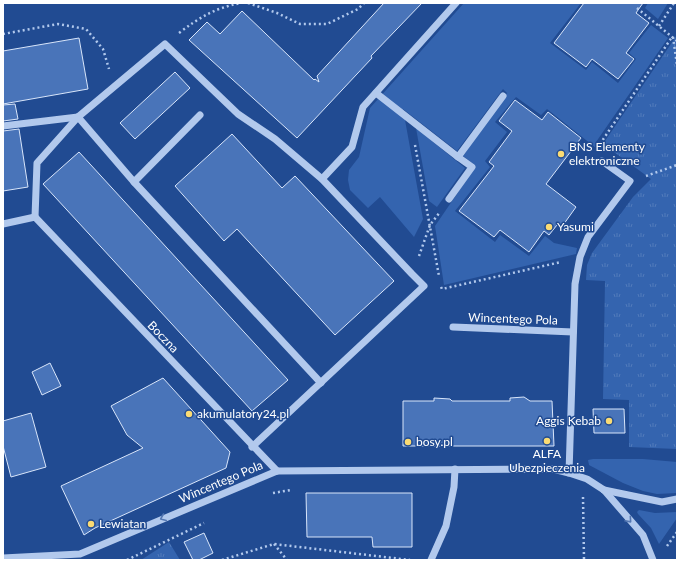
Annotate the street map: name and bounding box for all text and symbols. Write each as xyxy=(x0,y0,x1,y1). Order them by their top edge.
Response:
place label: BNS Elementy elektroniczne xyxy=(569,139,646,168)
marker: BNS Elementy elektroniczne xyxy=(556,149,566,159)
place label: Yasumi xyxy=(557,219,594,234)
marker: Yasumi xyxy=(544,222,554,232)
street label: Wincentego Pola xyxy=(468,309,558,328)
street label: Boczna xyxy=(145,318,182,356)
place label: akumulatory24.pl xyxy=(197,406,289,421)
marker: akumulatory24.pl xyxy=(184,409,194,419)
place label: Aggis Kebab xyxy=(536,413,601,428)
marker: Aggis Kebab xyxy=(604,416,614,426)
place label: bosy.pl xyxy=(416,434,453,449)
marker: ALFA Ubezpieczenia xyxy=(542,436,552,446)
marker: bosy.pl xyxy=(403,437,413,447)
place label: ALFA Ubezpieczenia xyxy=(509,446,585,475)
street label: Wincentego Pola xyxy=(177,457,265,506)
one-way arrow xyxy=(160,514,167,522)
one-way arrow xyxy=(625,515,632,522)
place label: Lewiatan xyxy=(99,516,146,531)
marker: Lewiatan xyxy=(86,519,96,529)

